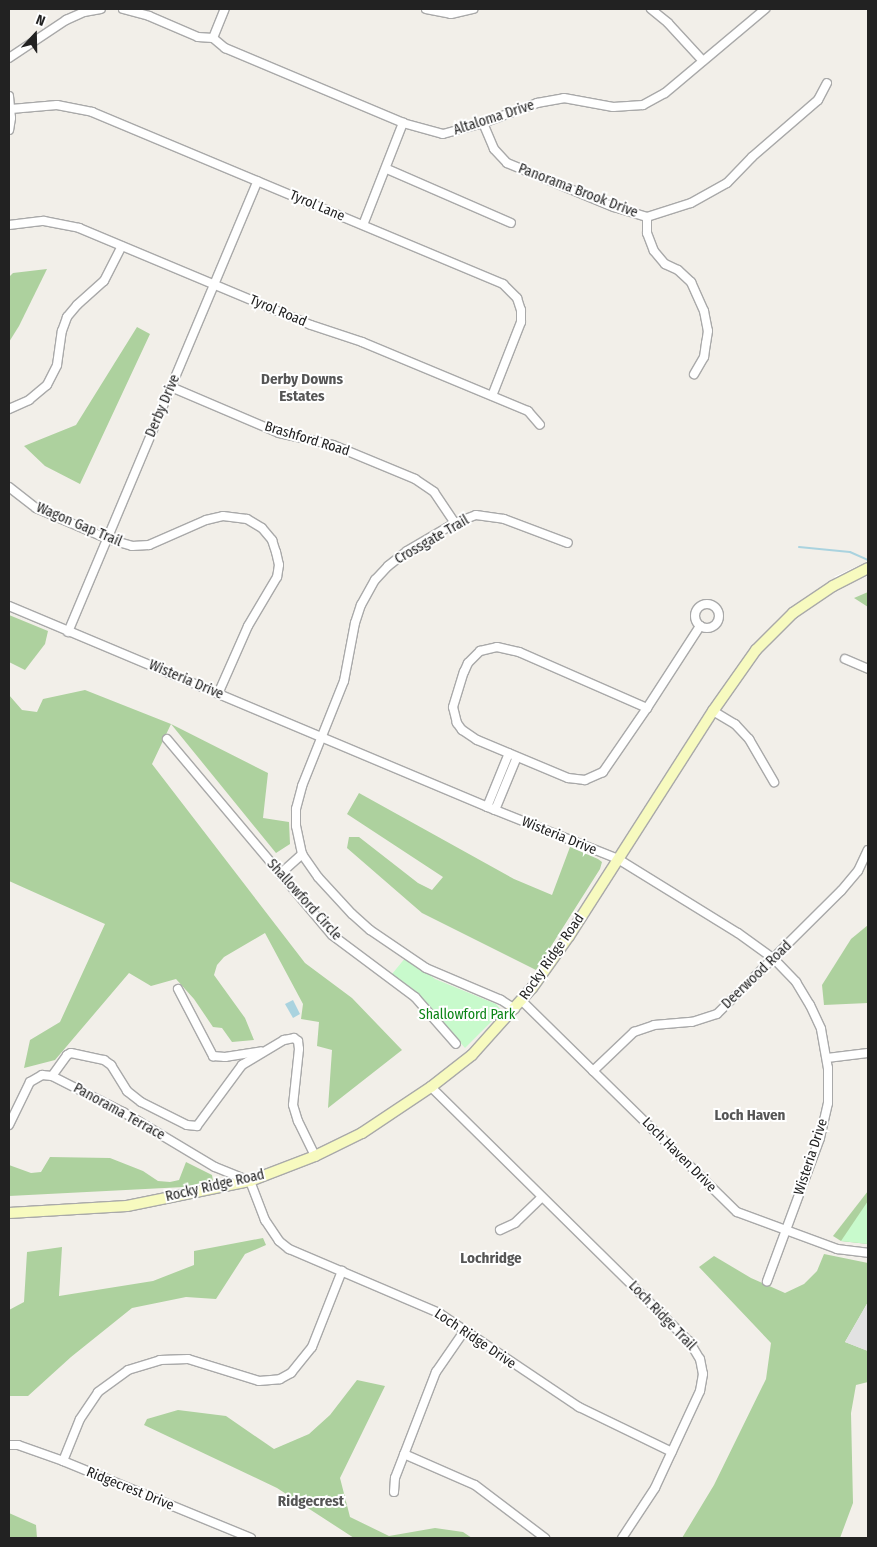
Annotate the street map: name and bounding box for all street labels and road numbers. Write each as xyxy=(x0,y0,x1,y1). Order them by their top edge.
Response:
street label: Altaloma Drive xyxy=(452,97,536,139)
street label: Panorama Brook Drive xyxy=(516,160,640,222)
street label: Tyrol Lane xyxy=(287,187,347,225)
street label: Tyrol Road xyxy=(247,292,309,330)
street label: Derby Drive xyxy=(142,372,184,440)
street label: Brashford Road xyxy=(262,418,352,460)
street label: Wagon Gap Trail xyxy=(34,499,124,551)
street label: Crossgate Trail xyxy=(392,512,472,568)
street label: Wisteria Drive xyxy=(146,657,226,703)
street label: Wisteria Drive xyxy=(519,813,599,859)
street label: Shallowford Circle xyxy=(263,856,345,944)
street label: Rocky Ridge Road xyxy=(516,911,588,1003)
street label: Deerwood Road xyxy=(719,938,795,1012)
street label: Panorama Terrace xyxy=(70,1080,168,1144)
street label: Loch Haven Drive xyxy=(638,1114,720,1196)
street label: Wisteria Drive xyxy=(791,1117,831,1197)
street label: Rocky Ridge Road xyxy=(164,1166,266,1206)
street label: Loch Ridge Trail xyxy=(625,1278,699,1354)
street label: Loch Ridge Drive xyxy=(431,1306,519,1372)
street label: Ridgecrest Drive xyxy=(84,1464,176,1514)

